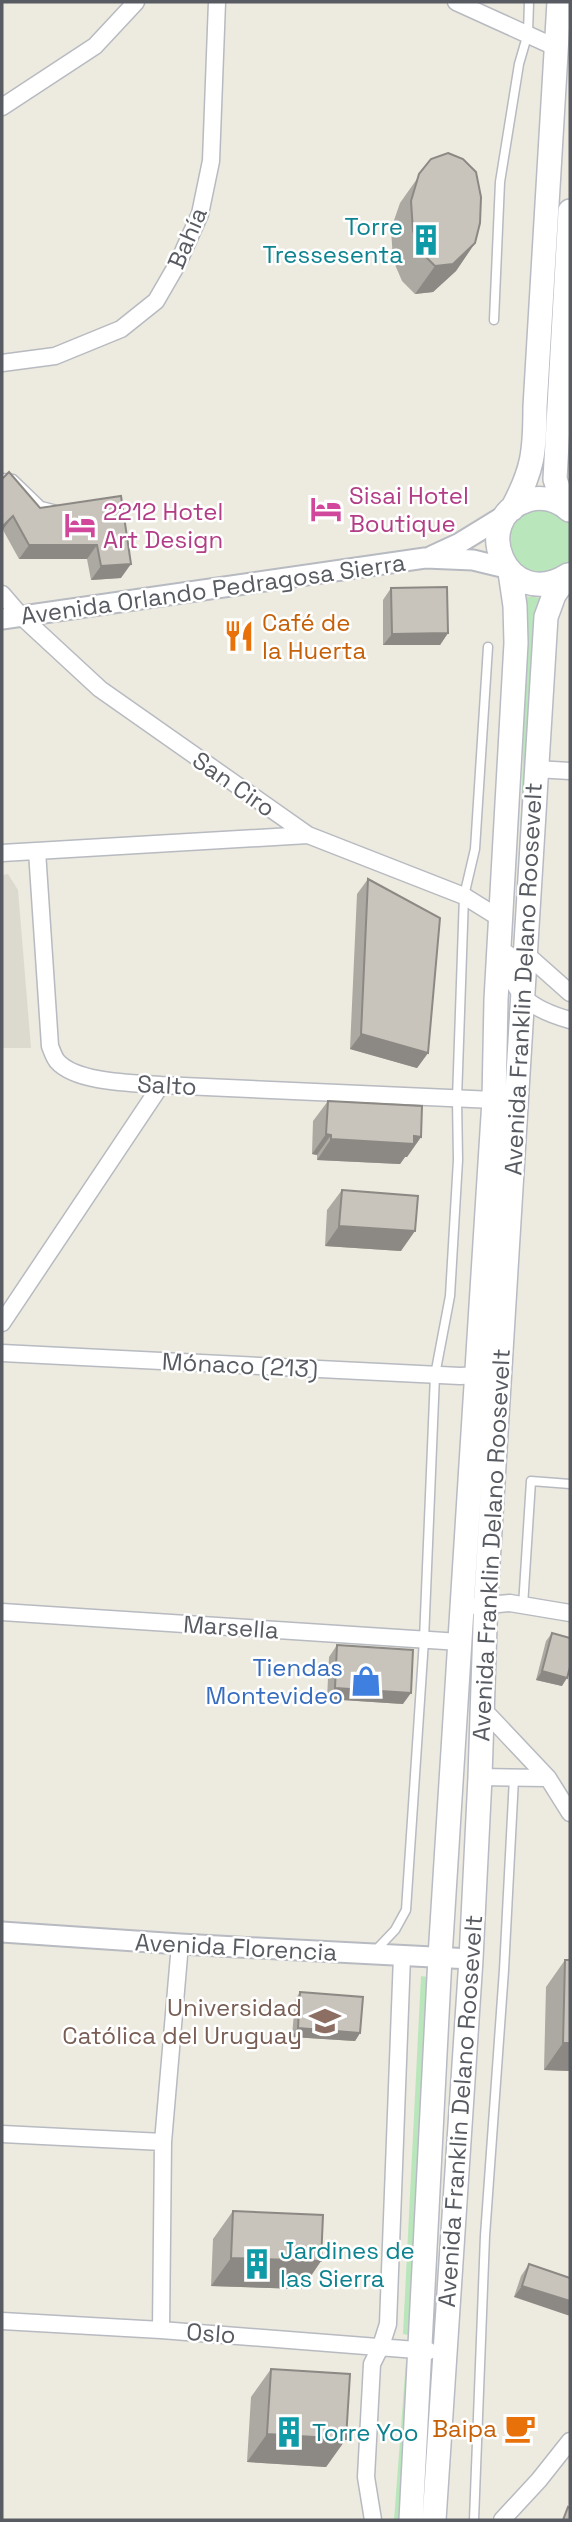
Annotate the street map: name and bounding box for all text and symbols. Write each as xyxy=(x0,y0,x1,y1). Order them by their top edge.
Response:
street label: Bahía xyxy=(160,202,214,274)
place label: Torre Tressesenta xyxy=(262,211,403,270)
building icon: Torre Tressesenta xyxy=(409,223,443,257)
place label: Sisai Hotel Boutique xyxy=(349,480,469,539)
hotel icon: Sisai Hotel Boutique xyxy=(309,492,343,526)
place label: 2212 Hotel Art Design xyxy=(103,496,223,555)
hotel icon: 2212 Hotel Art Design xyxy=(63,508,97,542)
street label: Avenida Orlando Pedragosa Sierra xyxy=(19,547,408,631)
place label: Café de la Huerta xyxy=(262,607,367,666)
restaurant icon: Café de la Huerta xyxy=(222,619,256,653)
street label: San Ciro xyxy=(187,744,281,824)
street label: Avenida Franklin Delano Roosevelt xyxy=(497,782,549,1176)
street label: Salto xyxy=(136,1068,198,1102)
street label: Mónaco (213) xyxy=(161,1345,319,1385)
street label: Avenida Franklin Delano Roosevelt xyxy=(465,1348,517,1742)
street label: Marsella xyxy=(182,1608,280,1646)
place label: Tiendas Montevideo xyxy=(205,1652,343,1711)
shop icon: Tiendas Montevideo xyxy=(349,1664,383,1698)
street label: Avenida Franklin Delano Roosevelt xyxy=(431,1914,489,2308)
street label: Avenida Florencia xyxy=(134,1926,338,1968)
place label: Universidad Católica del Uruguay xyxy=(62,1992,302,2051)
school or university icon: Universidad Católica del Uruguay xyxy=(308,2004,342,2038)
place label: Jardines de las Sierra xyxy=(280,2235,415,2294)
building icon: Jardines de las Sierra xyxy=(240,2247,274,2281)
street label: Oslo xyxy=(185,2316,237,2350)
cafe icon: Baipa xyxy=(503,2411,537,2445)
place label: Baipa xyxy=(432,2413,497,2444)
building icon: Torre Yoo xyxy=(272,2415,306,2449)
place label: Torre Yoo xyxy=(312,2417,419,2448)

